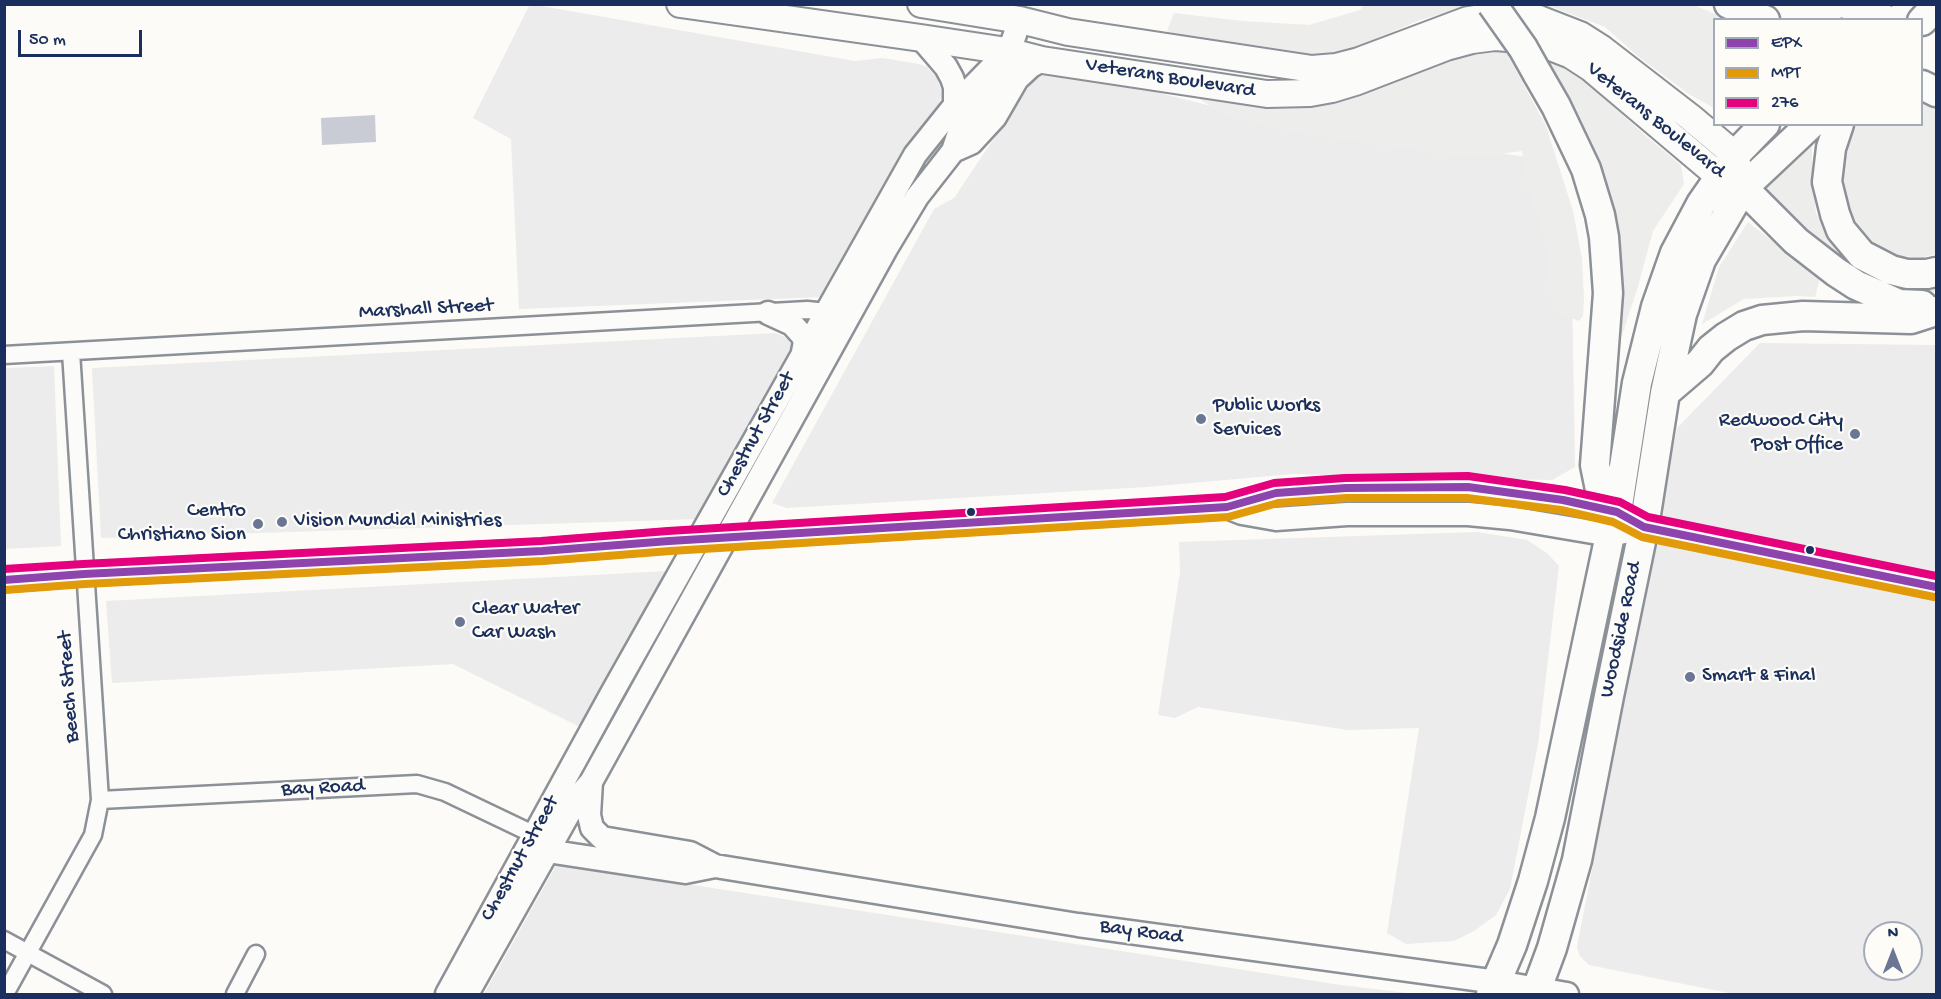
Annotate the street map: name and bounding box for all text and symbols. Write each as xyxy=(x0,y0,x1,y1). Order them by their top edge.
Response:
scale bar xyxy=(21,18,146,56)
legend xyxy=(1713,18,1923,126)
text: 50 m xyxy=(29,30,66,51)
text: EPX xyxy=(1771,33,1802,54)
street label: Veterans Boulevard xyxy=(1083,53,1257,105)
street label: Veterans Boulevard xyxy=(1581,57,1729,185)
text: MPT xyxy=(1771,63,1800,84)
text: 276 xyxy=(1771,93,1798,114)
street label: Marshall Street xyxy=(358,294,494,326)
street label: Chestnut Street xyxy=(712,368,802,502)
place label: Public Works Services xyxy=(1213,394,1320,444)
place label: Redwood City Post Office xyxy=(1719,409,1843,459)
marker: Public Works Services xyxy=(1194,412,1208,426)
marker: Redwood City Post Office xyxy=(1848,427,1862,441)
place label: Centro Christiano Sion xyxy=(118,499,246,549)
unlabelled marker xyxy=(965,506,977,518)
place label: Vision Mundial Ministries xyxy=(294,509,501,535)
marker: Vision Mundial Ministries xyxy=(275,515,289,529)
marker: Centro Christiano Sion xyxy=(251,517,265,531)
unlabelled marker xyxy=(1804,544,1816,556)
street label: Woodside Road xyxy=(1595,560,1649,700)
place label: Clear Water Car Wash xyxy=(472,597,579,647)
marker: Clear Water Car Wash xyxy=(453,615,467,629)
street label: Beech Street xyxy=(54,630,86,744)
place label: Smart & Final xyxy=(1702,664,1816,690)
marker: Smart & Final xyxy=(1683,670,1697,684)
street label: Bay Road xyxy=(281,774,365,804)
street label: Chestnut Street xyxy=(476,792,566,926)
street label: Bay Road xyxy=(1098,915,1184,951)
north arrow xyxy=(1863,921,1923,981)
text: N xyxy=(1888,925,1898,944)

